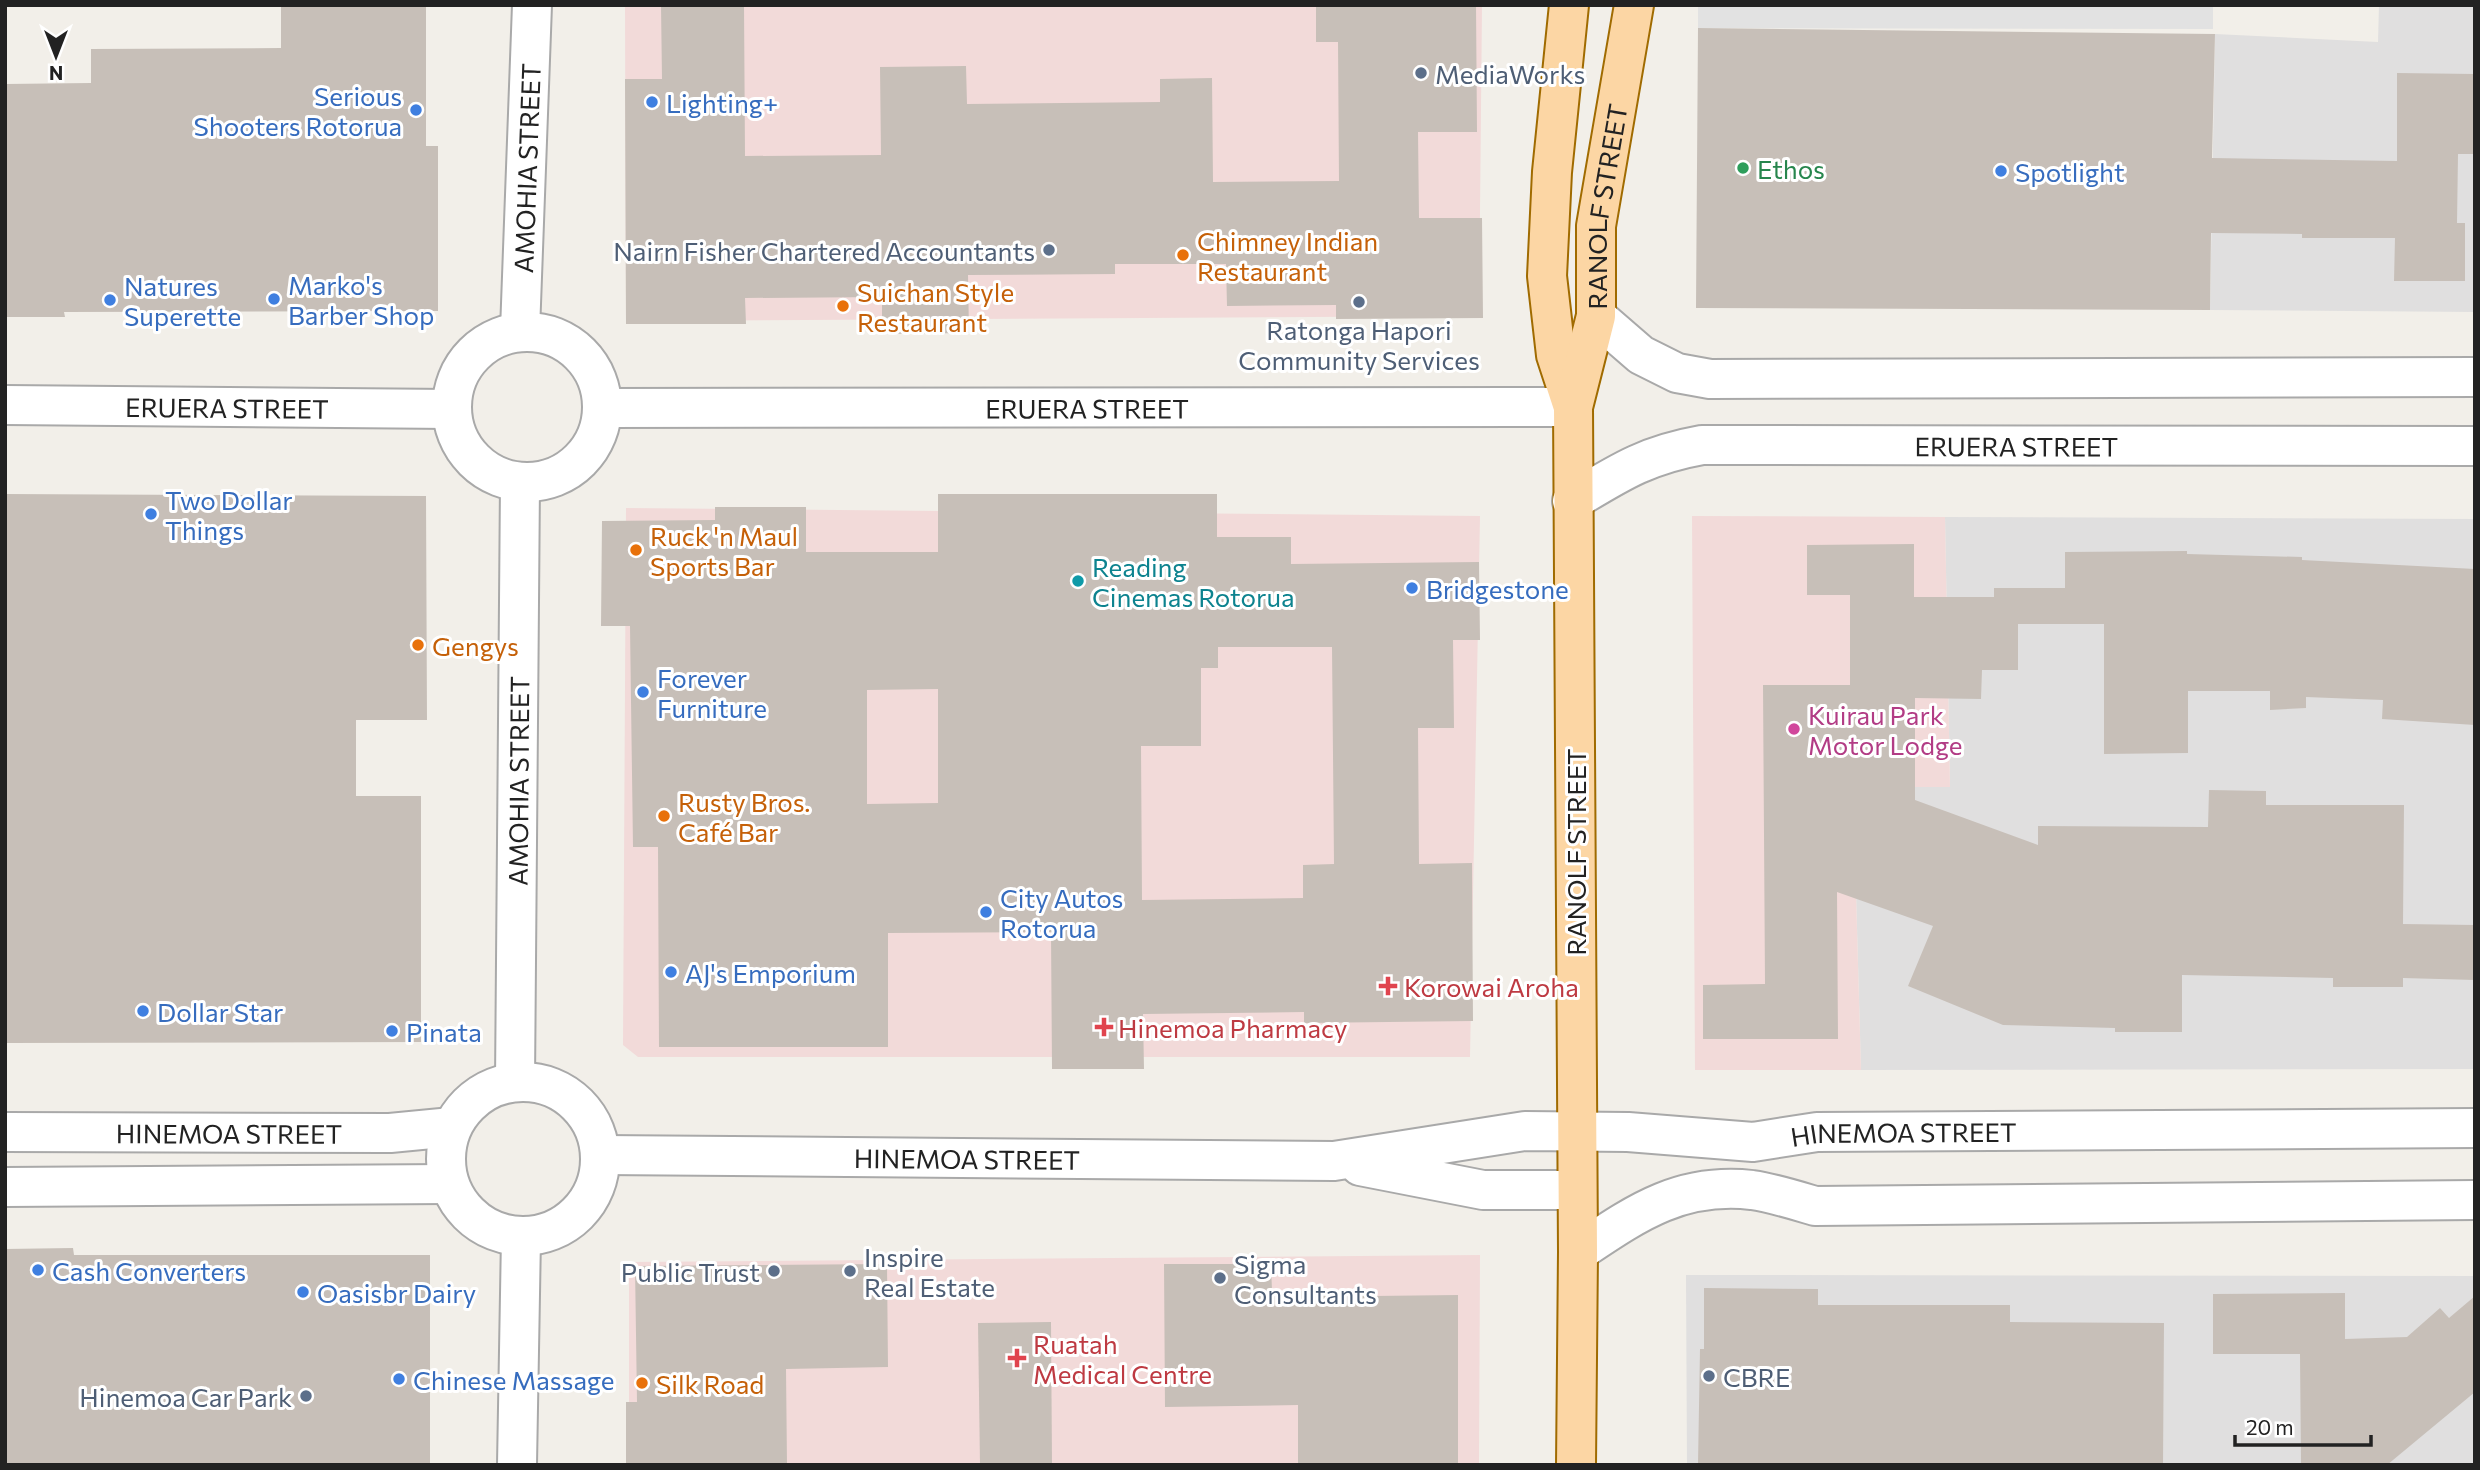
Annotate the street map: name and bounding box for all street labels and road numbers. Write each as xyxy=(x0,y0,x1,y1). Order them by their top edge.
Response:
street label: AMOHIA STREET xyxy=(507,63,545,274)
street label: RANOLF STREET xyxy=(1581,101,1632,310)
street label: ERUERA STREET xyxy=(125,391,329,423)
street label: ERUERA STREET xyxy=(985,392,1189,423)
street label: ERUERA STREET xyxy=(1915,430,2118,461)
street label: AMOHIA STREET xyxy=(501,676,534,886)
street label: RANOLF STREET xyxy=(1560,748,1591,956)
street label: HINEMOA STREET xyxy=(1788,1115,2017,1151)
street label: HINEMOA STREET xyxy=(116,1117,342,1148)
street label: HINEMOA STREET xyxy=(854,1142,1080,1174)

